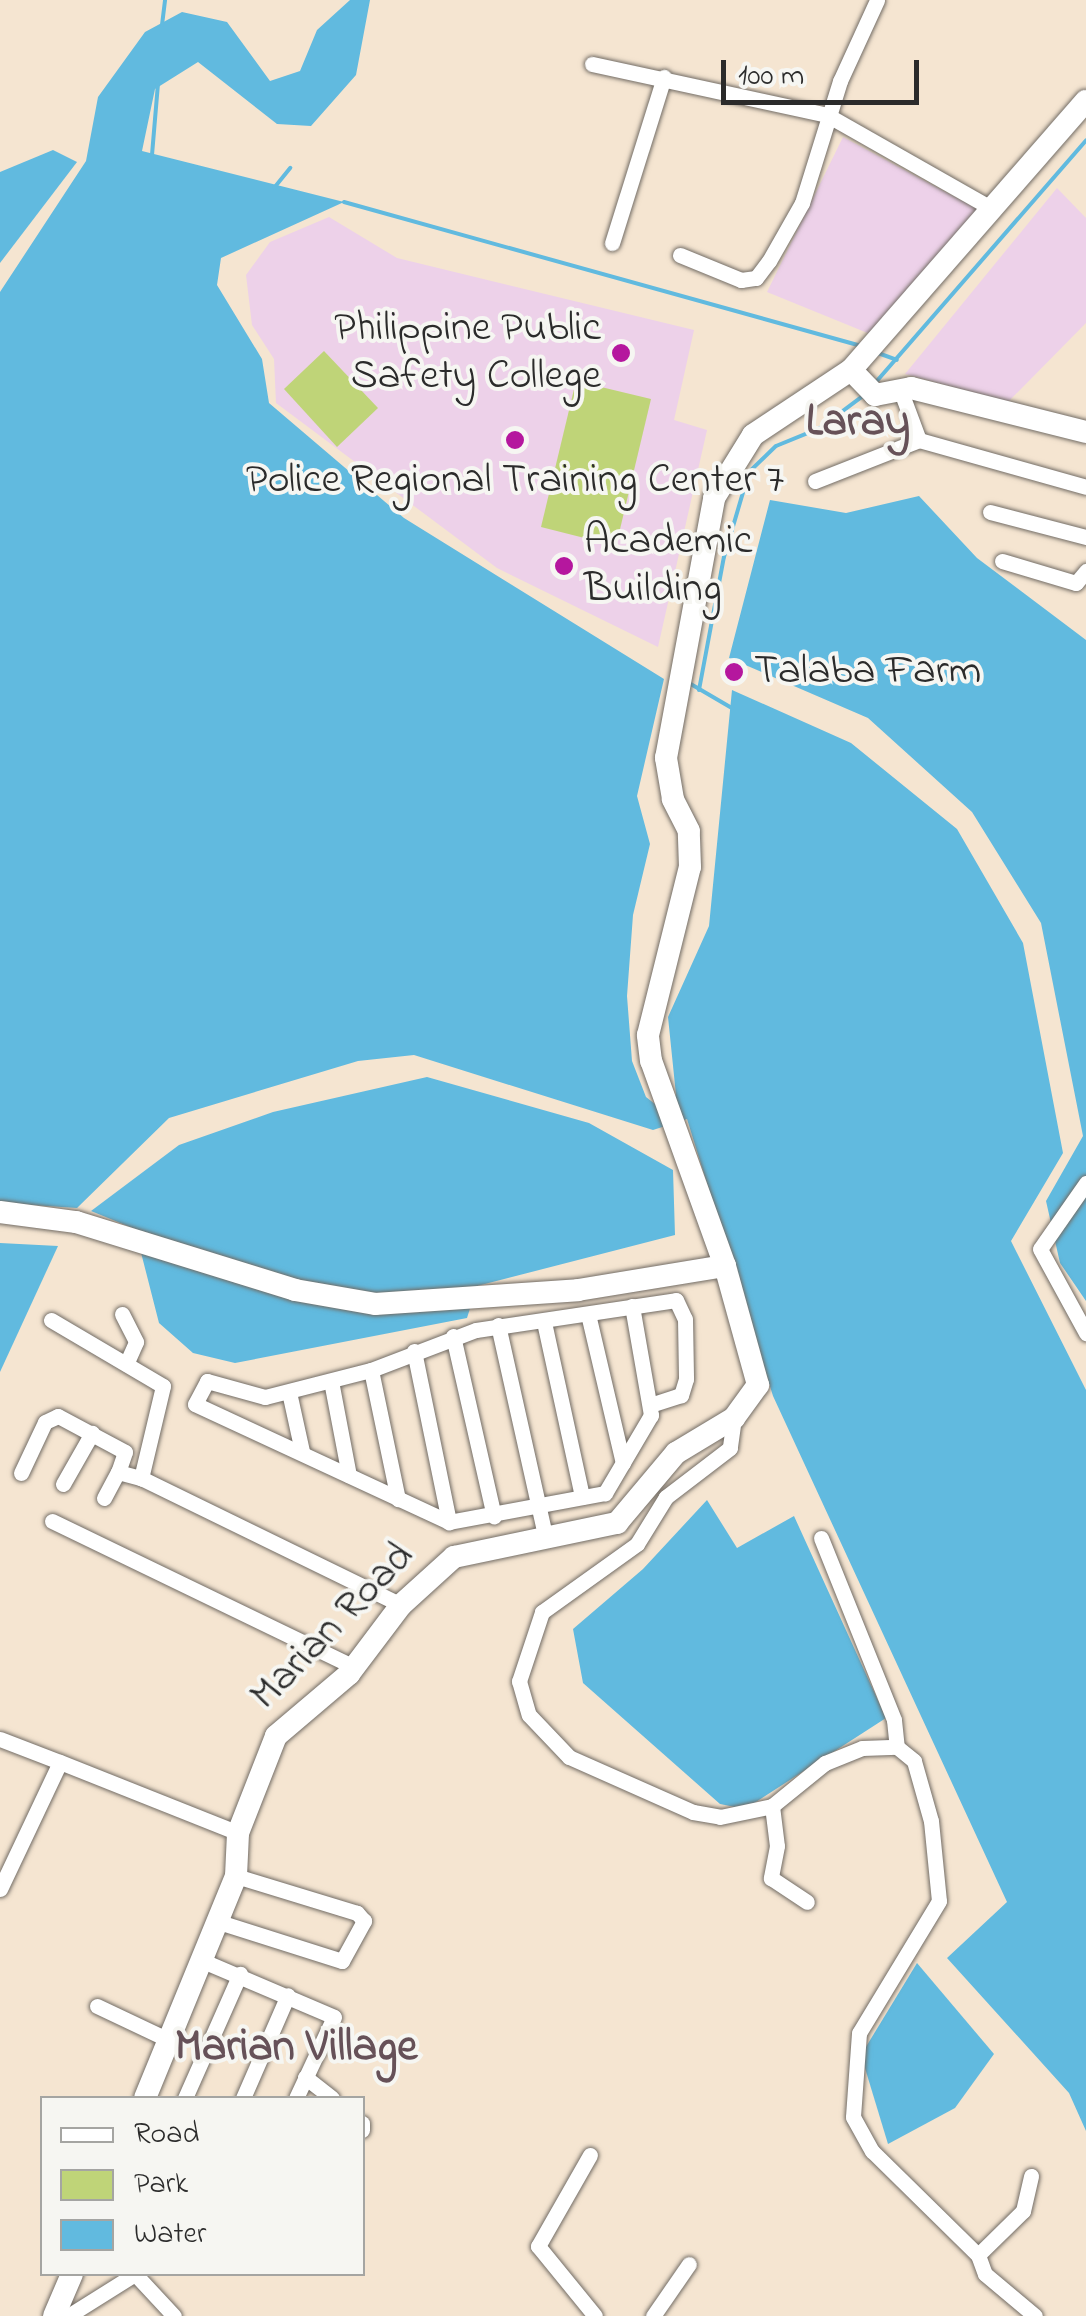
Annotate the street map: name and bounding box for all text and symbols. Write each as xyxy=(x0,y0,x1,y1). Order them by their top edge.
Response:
scale bar xyxy=(726,40,924,102)
text: 100 m xyxy=(738,55,804,99)
place label: Philippine Public Safety College xyxy=(334,304,601,402)
marker: Philippine Public Safety College xyxy=(610,342,632,364)
district label: Laray xyxy=(806,397,910,451)
marker: Police Regional Training Center 7 xyxy=(504,429,526,451)
place label: Police Regional Training Center 7 xyxy=(246,456,784,506)
place label: Academic Building xyxy=(584,517,752,616)
marker: Academic Building xyxy=(553,555,575,577)
place label: Talaba Farm xyxy=(754,647,981,697)
marker: Talaba Farm xyxy=(723,661,745,683)
street label: Marian Road xyxy=(241,1533,425,1721)
district label: Marian Village xyxy=(175,2022,417,2076)
legend xyxy=(40,2096,365,2276)
text: Road xyxy=(134,2113,199,2157)
text: Park xyxy=(134,2163,188,2207)
text: Water xyxy=(134,2213,206,2257)

